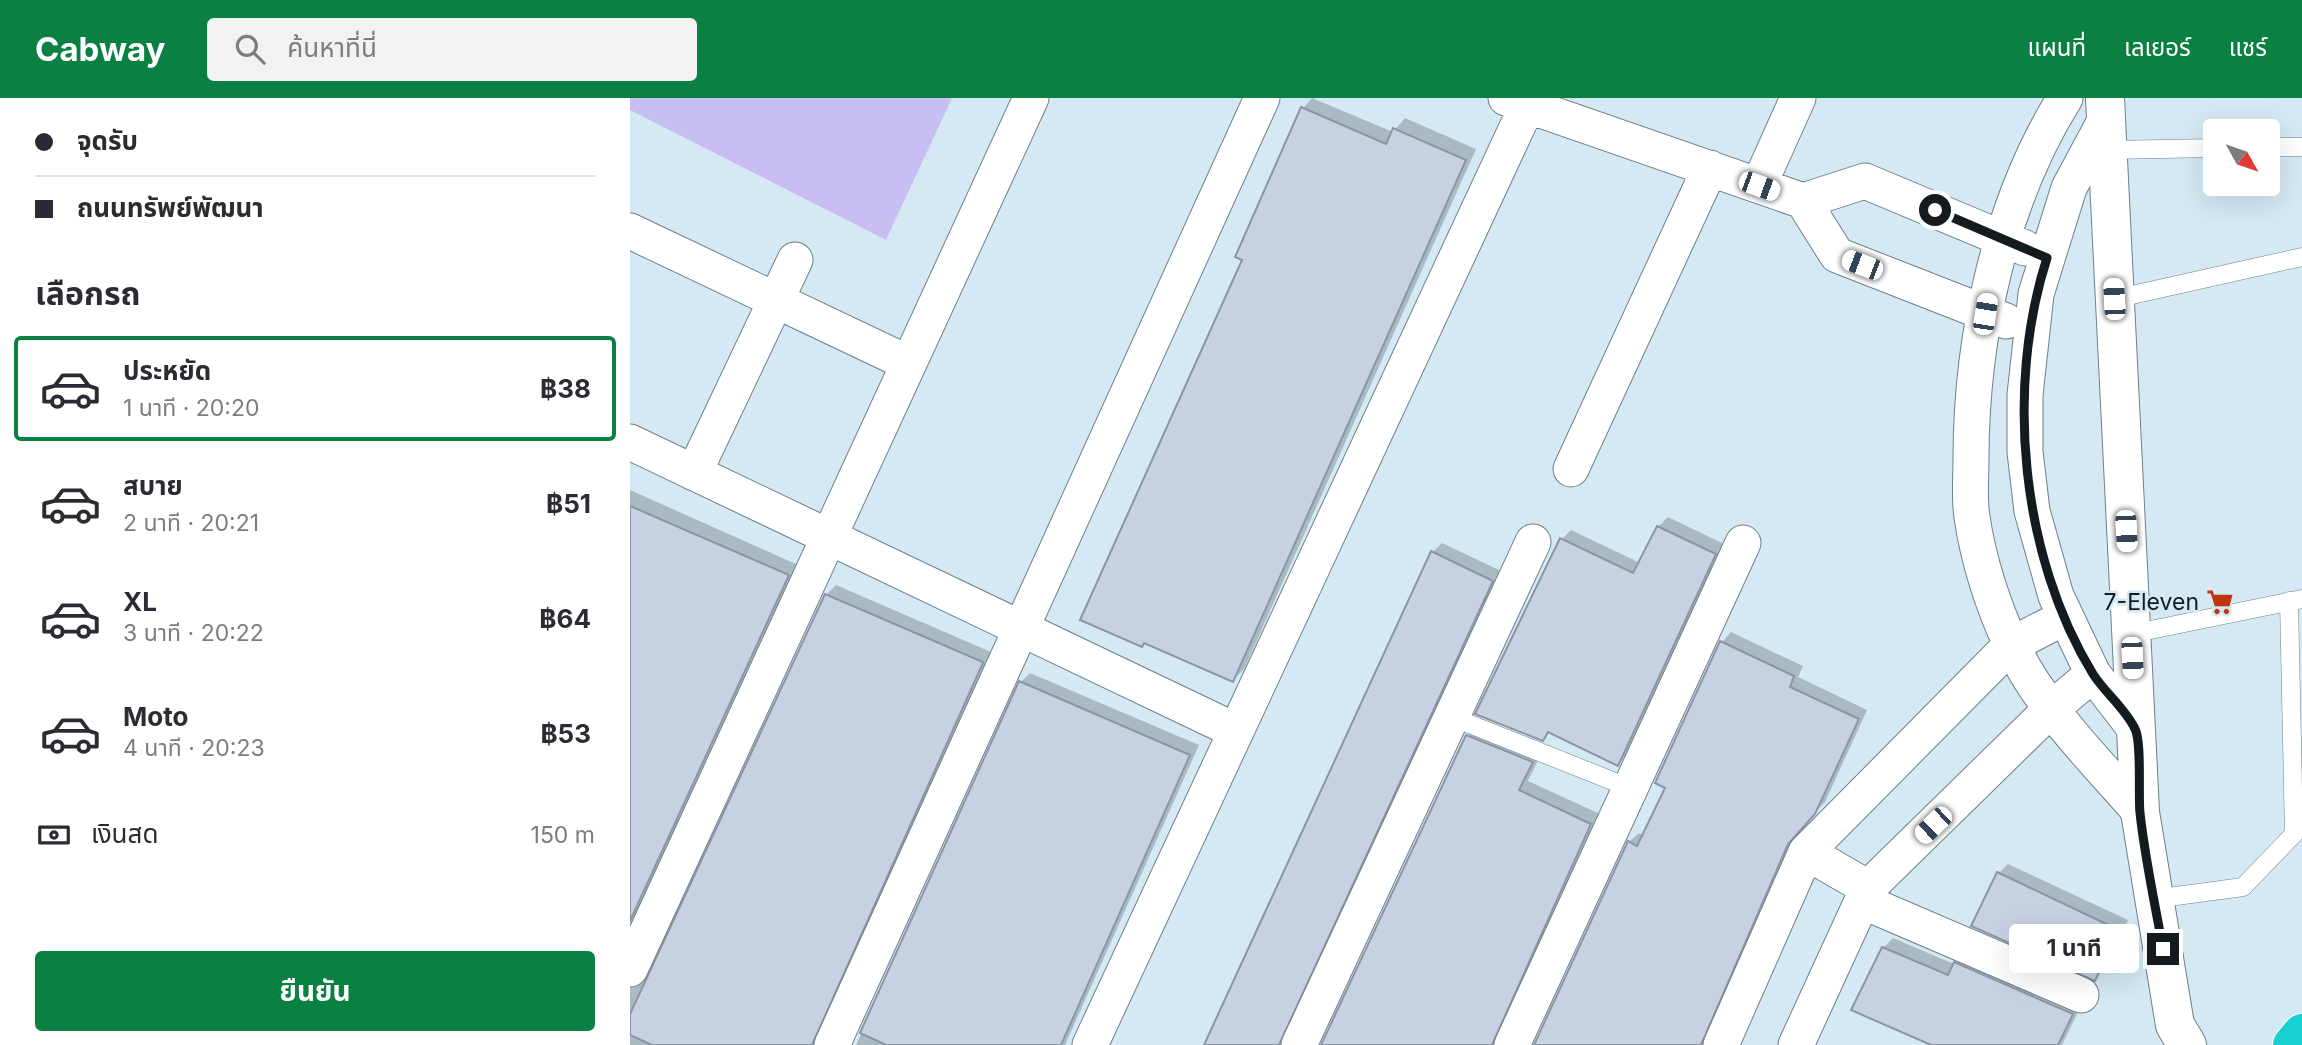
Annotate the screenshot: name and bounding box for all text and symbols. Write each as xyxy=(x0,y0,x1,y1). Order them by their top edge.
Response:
search box xyxy=(207,18,697,81)
text: Cabway xyxy=(35,29,165,69)
icon: search xyxy=(231,30,269,68)
text: ค้นหาที่นี่ xyxy=(287,32,377,63)
text: แผนที่ xyxy=(2028,33,2086,62)
text: เลเยอร์ xyxy=(2124,33,2191,62)
text: แชร์ xyxy=(2229,33,2267,62)
north arrow xyxy=(2203,119,2280,196)
map controls xyxy=(2203,119,2280,196)
text: จุดรับ xyxy=(77,125,138,156)
car xyxy=(1736,169,1783,203)
text: ถนนทรัพย์พัฒนา xyxy=(77,192,264,223)
route start xyxy=(1919,194,1951,226)
car xyxy=(1839,248,1886,282)
text: เลือกรถ xyxy=(35,274,140,313)
car xyxy=(2103,277,2126,321)
car xyxy=(1972,292,1999,336)
text: ประหยัด xyxy=(123,355,211,386)
icon: car xyxy=(39,357,102,420)
text: ฿38 xyxy=(540,373,591,404)
text: 1 นาที · 20:20 xyxy=(123,394,260,422)
text: สบาย xyxy=(123,470,183,501)
icon: car xyxy=(39,472,102,535)
text: ฿51 xyxy=(546,488,591,519)
text: 2 นาที · 20:21 xyxy=(123,509,259,537)
car xyxy=(2115,509,2138,553)
text: XL xyxy=(123,586,157,617)
icon: car xyxy=(39,587,102,650)
supermarket icon: 7-Eleven xyxy=(2205,587,2235,617)
place label: 7-Eleven xyxy=(2104,588,2199,616)
text: ฿64 xyxy=(539,603,591,634)
text: 3 นาที · 20:22 xyxy=(123,619,264,647)
car xyxy=(2121,636,2144,680)
text: Moto xyxy=(123,701,188,732)
icon: car xyxy=(39,702,102,765)
text: ฿53 xyxy=(540,718,591,749)
text: 4 นาที · 20:23 xyxy=(123,734,265,762)
car xyxy=(1911,803,1956,847)
icon: cash xyxy=(35,816,73,854)
text: เงินสด xyxy=(91,818,158,849)
text: 150 m xyxy=(531,821,595,849)
callout: 1 นาที xyxy=(2009,924,2138,974)
route end xyxy=(2147,933,2179,965)
text: 1 นาที xyxy=(2046,934,2102,962)
button: ยืนยัน xyxy=(35,951,595,1031)

